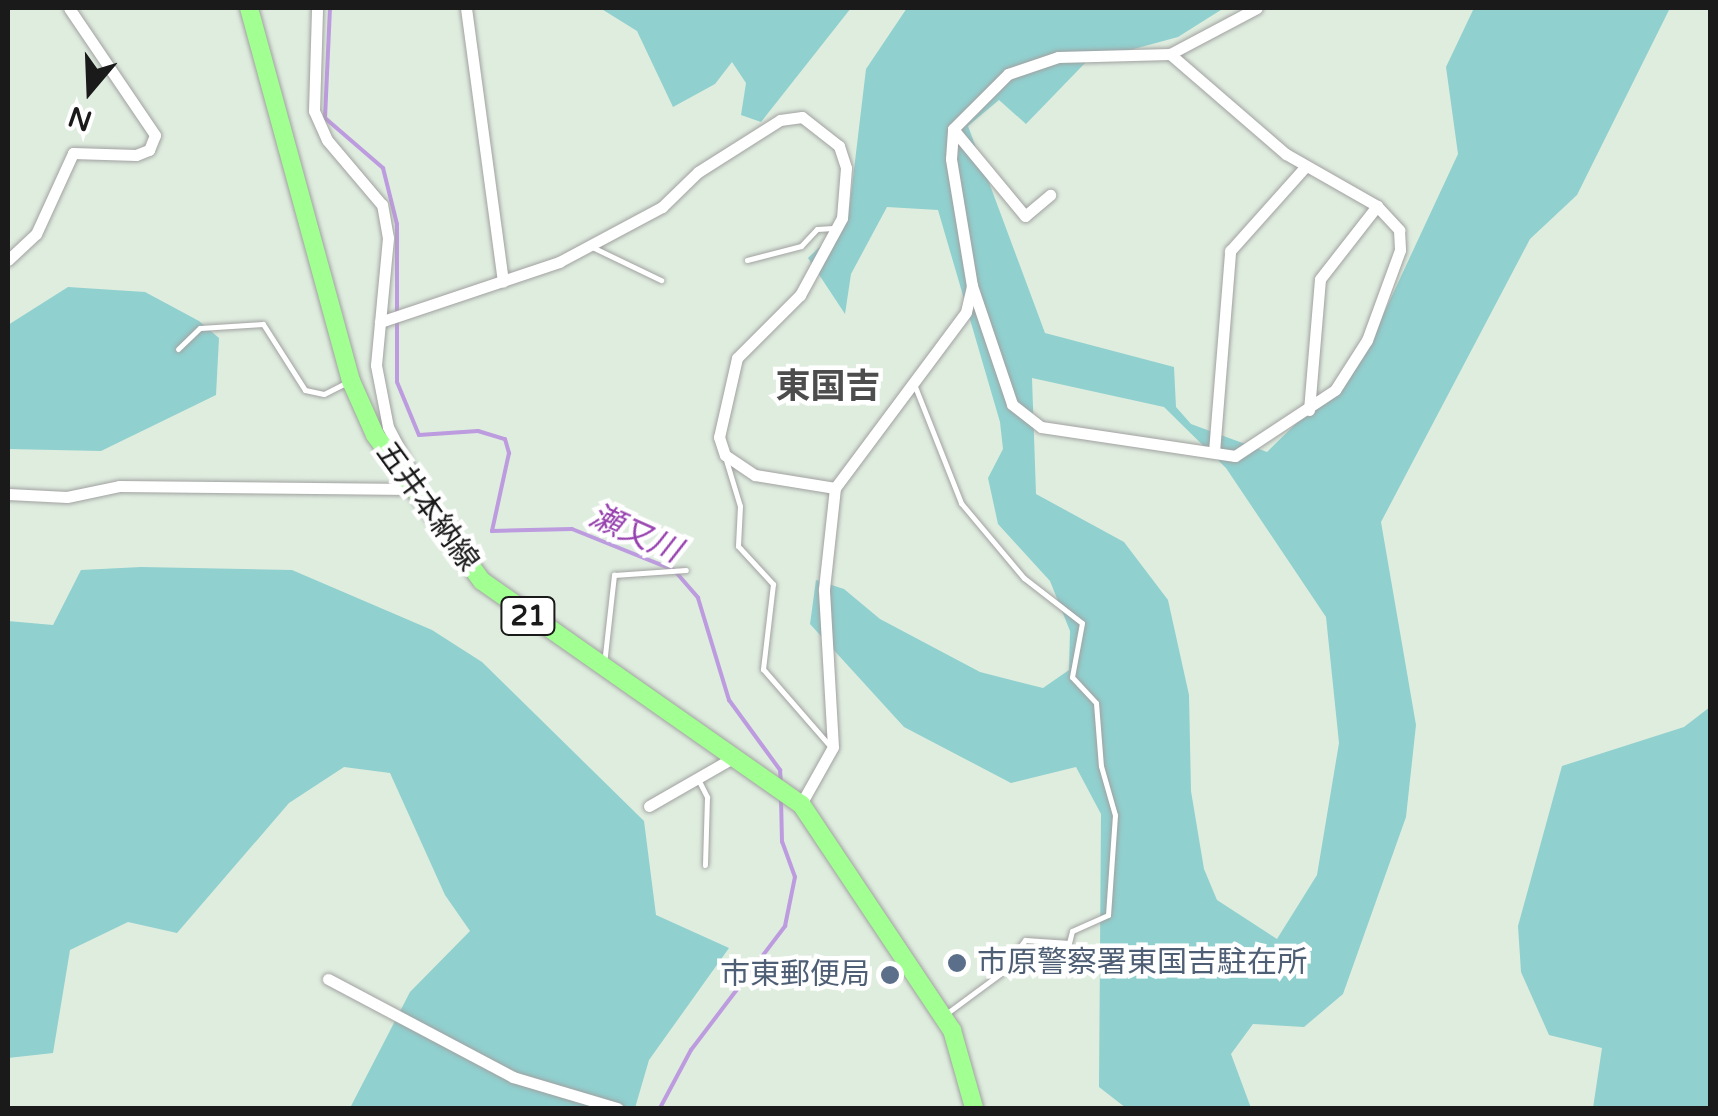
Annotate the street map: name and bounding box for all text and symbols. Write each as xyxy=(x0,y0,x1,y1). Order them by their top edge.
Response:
north arrow xyxy=(40,40,140,140)
text: N xyxy=(64,99,96,138)
district label: 東国吉 xyxy=(776,366,880,408)
street label: 五井本納線 xyxy=(368,436,486,578)
water label: 瀬又川 xyxy=(583,497,687,571)
road number: 21 xyxy=(498,593,558,639)
place label: 市原警察署東国吉駐在所 xyxy=(977,945,1307,981)
marker: 市原警察署東国吉駐在所 xyxy=(946,952,968,974)
place label: 市東郵便局 xyxy=(720,957,870,993)
marker: 市東郵便局 xyxy=(879,964,901,986)

